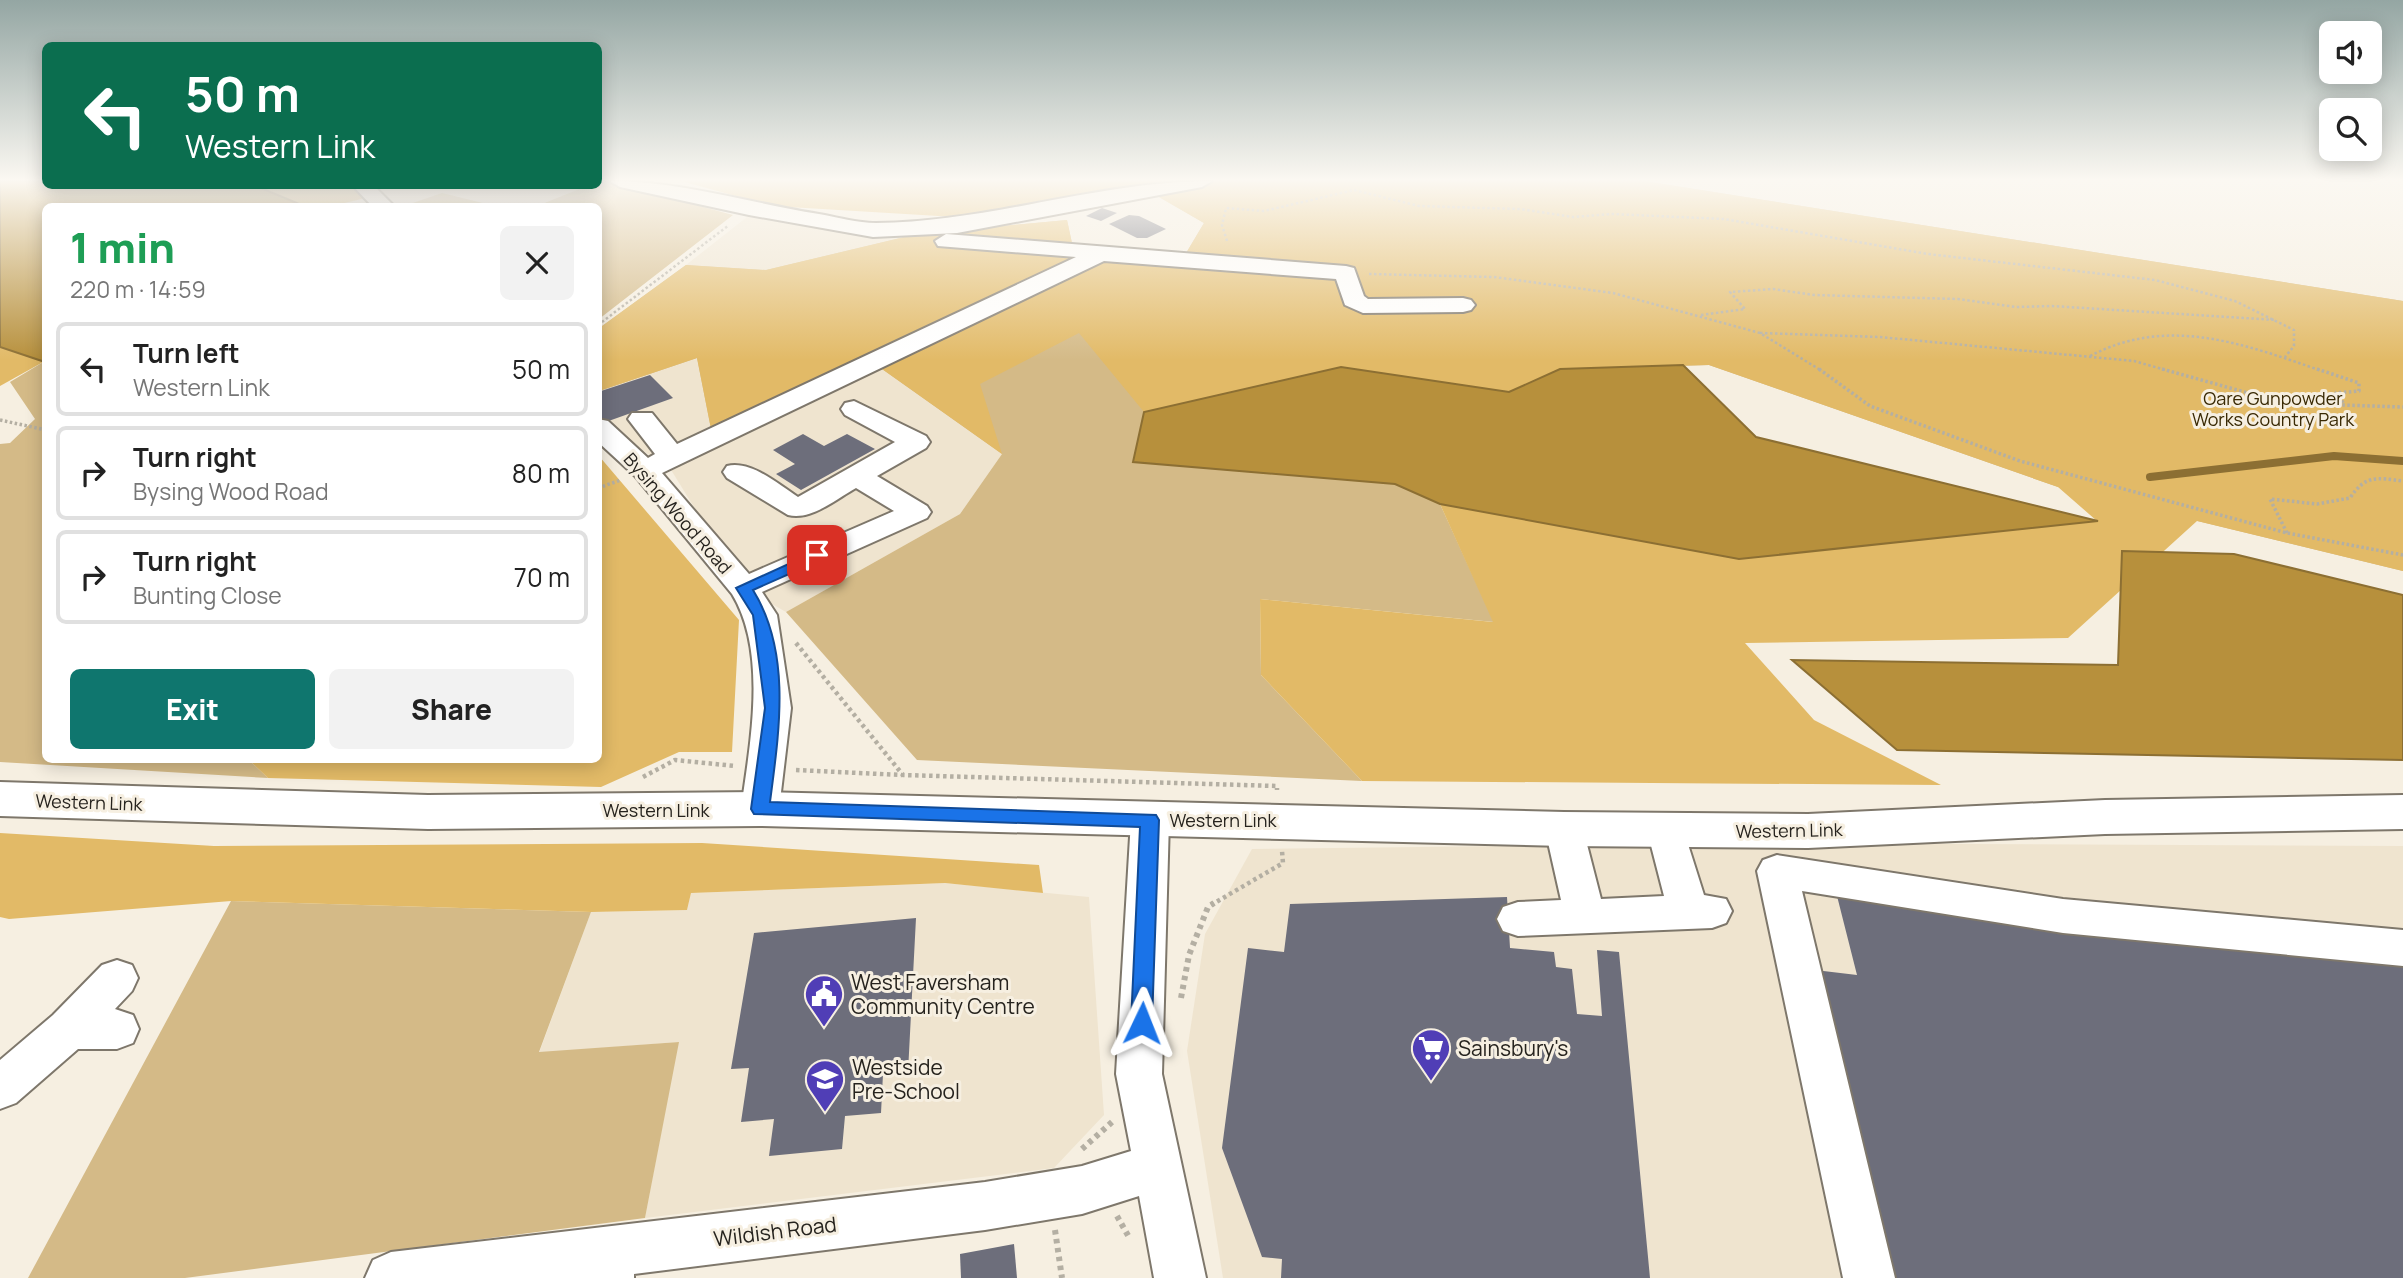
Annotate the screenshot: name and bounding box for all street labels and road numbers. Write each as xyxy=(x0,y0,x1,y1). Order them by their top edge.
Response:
street label: Bysing Wood Road xyxy=(619,447,737,579)
street label: Western Link xyxy=(35,788,144,816)
street label: Western Link xyxy=(603,798,711,822)
street label: Western Link xyxy=(1170,808,1278,832)
street label: Western Link xyxy=(1735,817,1844,843)
street label: Wildish Road xyxy=(712,1210,838,1252)

